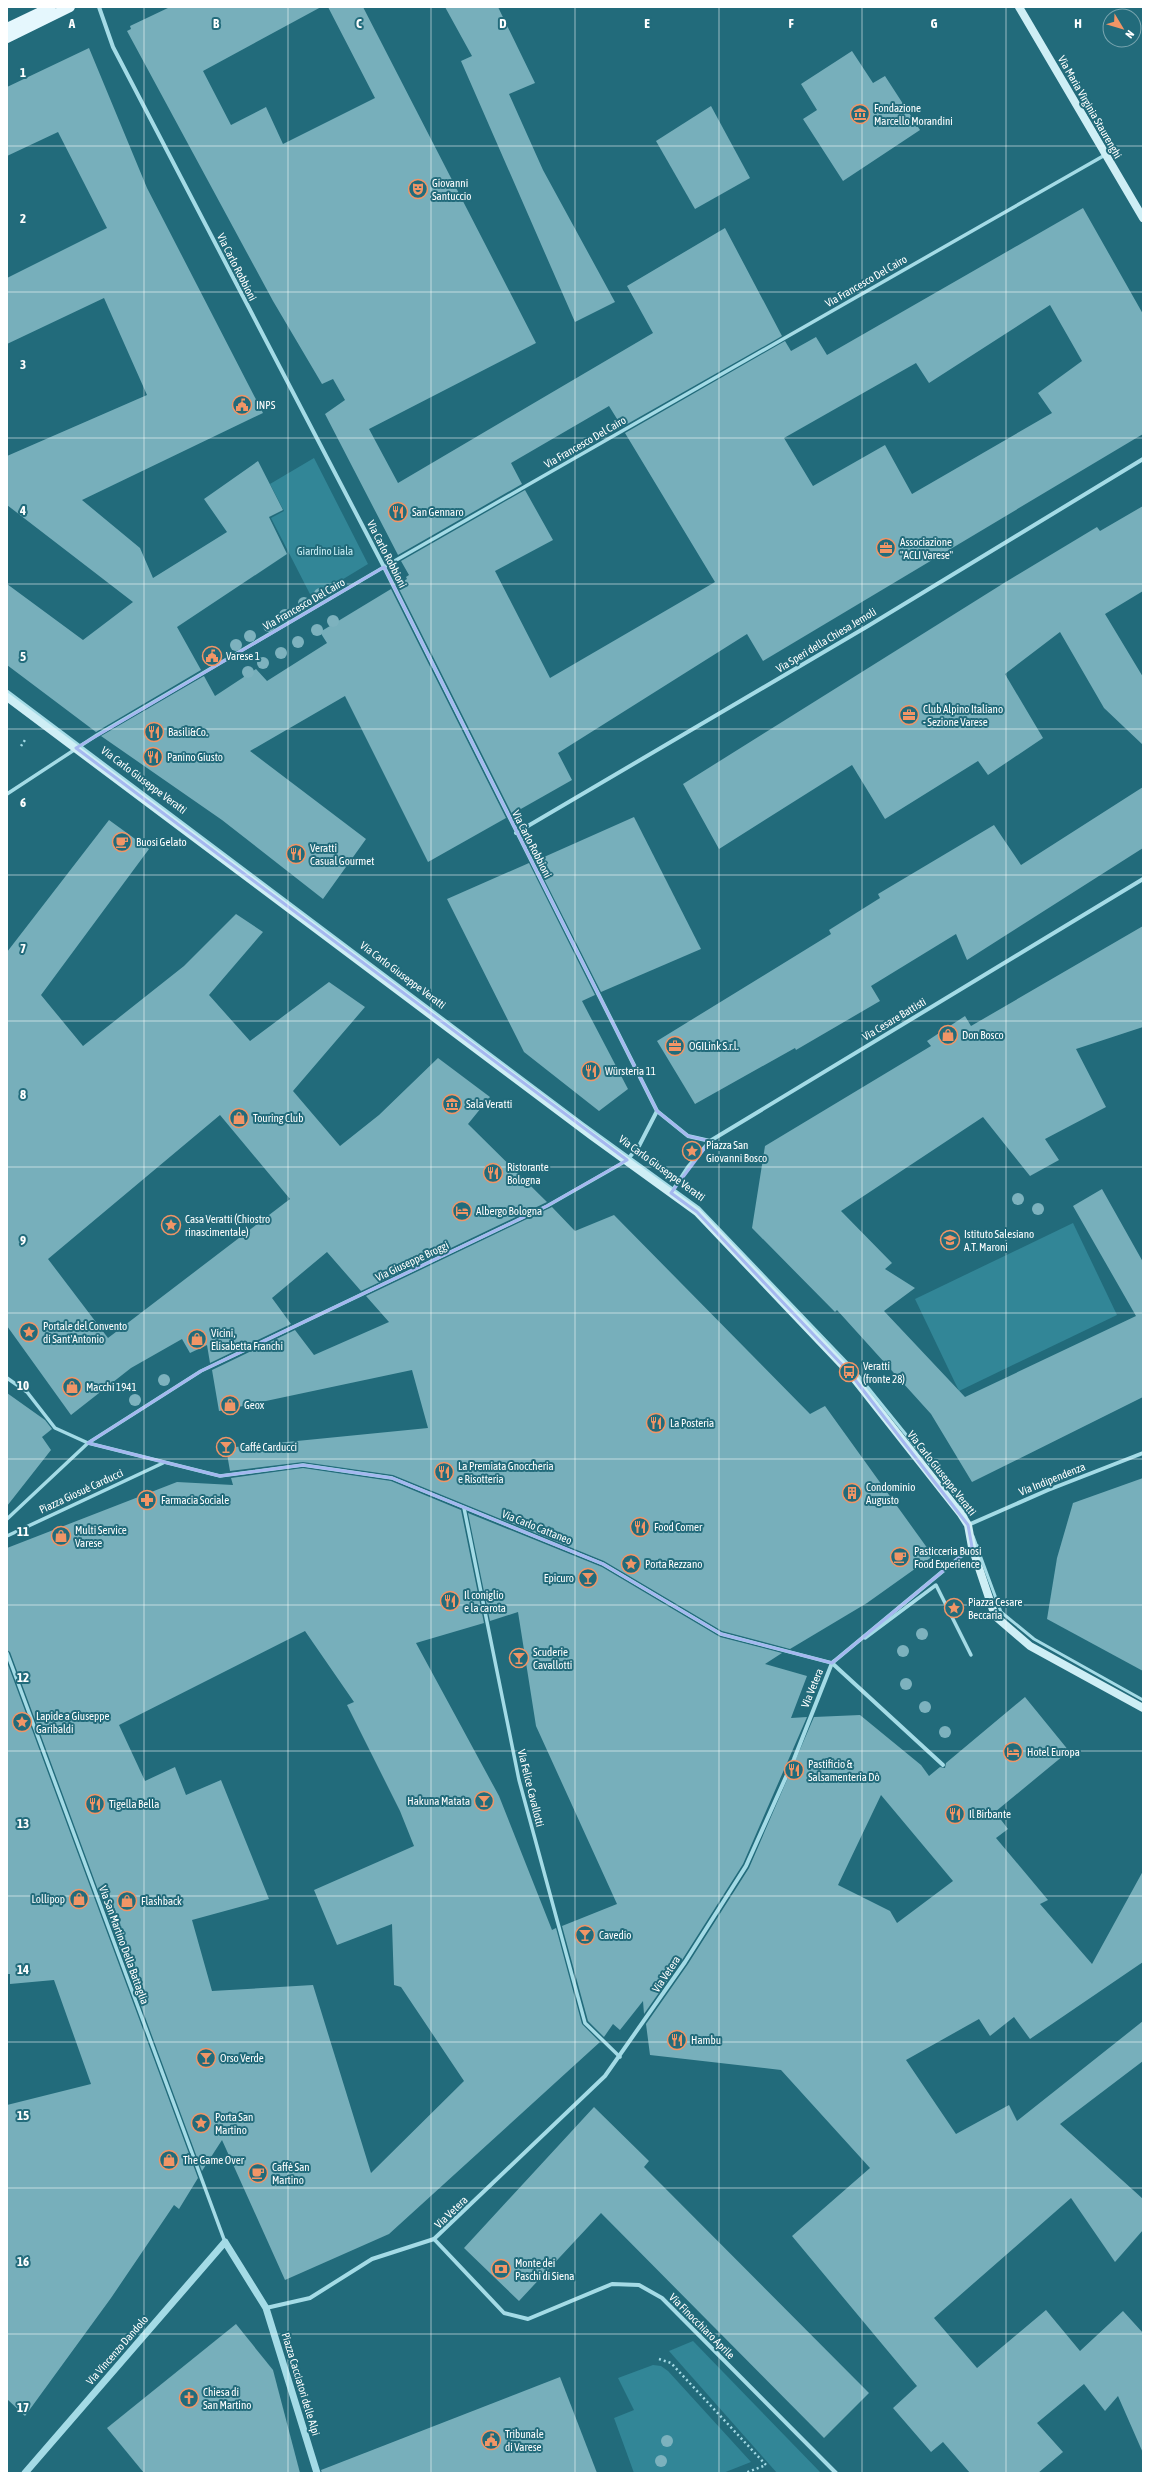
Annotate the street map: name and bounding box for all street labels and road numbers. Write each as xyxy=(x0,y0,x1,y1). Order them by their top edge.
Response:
street label: Via Maria Virginia Staurenghi xyxy=(1056,54,1124,160)
street label: Via Carlo Robbioni xyxy=(215,231,259,303)
street label: Via Francesco Del Cairo xyxy=(823,253,909,309)
street label: Via Francesco Del Cairo xyxy=(542,414,628,470)
street label: Via Carlo Robbioni xyxy=(365,518,409,590)
street label: Via Francesco Del Cairo xyxy=(261,576,347,632)
street label: Via Speri della Chiesa Jemoli xyxy=(774,605,878,675)
street label: Via Carlo Giuseppe Veratti xyxy=(99,744,189,816)
street label: Via Carlo Robbioni xyxy=(510,808,554,880)
street label: Via Carlo Giuseppe Veratti xyxy=(358,939,448,1011)
street label: Via Cesare Battisti xyxy=(860,995,928,1043)
street label: Via Carlo Giuseppe Veratti xyxy=(616,1133,708,1203)
street label: Via Giuseppe Broggi xyxy=(373,1239,451,1283)
street label: Via Carlo Giuseppe Veratti xyxy=(905,1428,979,1518)
street label: Via Indipendenza xyxy=(1017,1460,1087,1498)
street label: Piazza Giosuè Carducci xyxy=(37,1466,125,1516)
street label: Via Carlo Cattaneo xyxy=(500,1508,574,1546)
street label: Via Vetera xyxy=(799,1667,825,1709)
street label: Via Felice Cavallotti xyxy=(516,1748,546,1828)
street label: Via San Martino Della Battaglia xyxy=(97,1884,151,2006)
street label: Via Vetera xyxy=(650,1954,682,1994)
street label: Via Vetera xyxy=(432,2194,470,2230)
street label: Via Finocchiaro Aprile xyxy=(667,2291,737,2361)
street label: Via Vincenzo Dandolo xyxy=(84,2313,150,2387)
street label: Piazza Cacciatori delle Alpi xyxy=(280,2331,322,2437)

